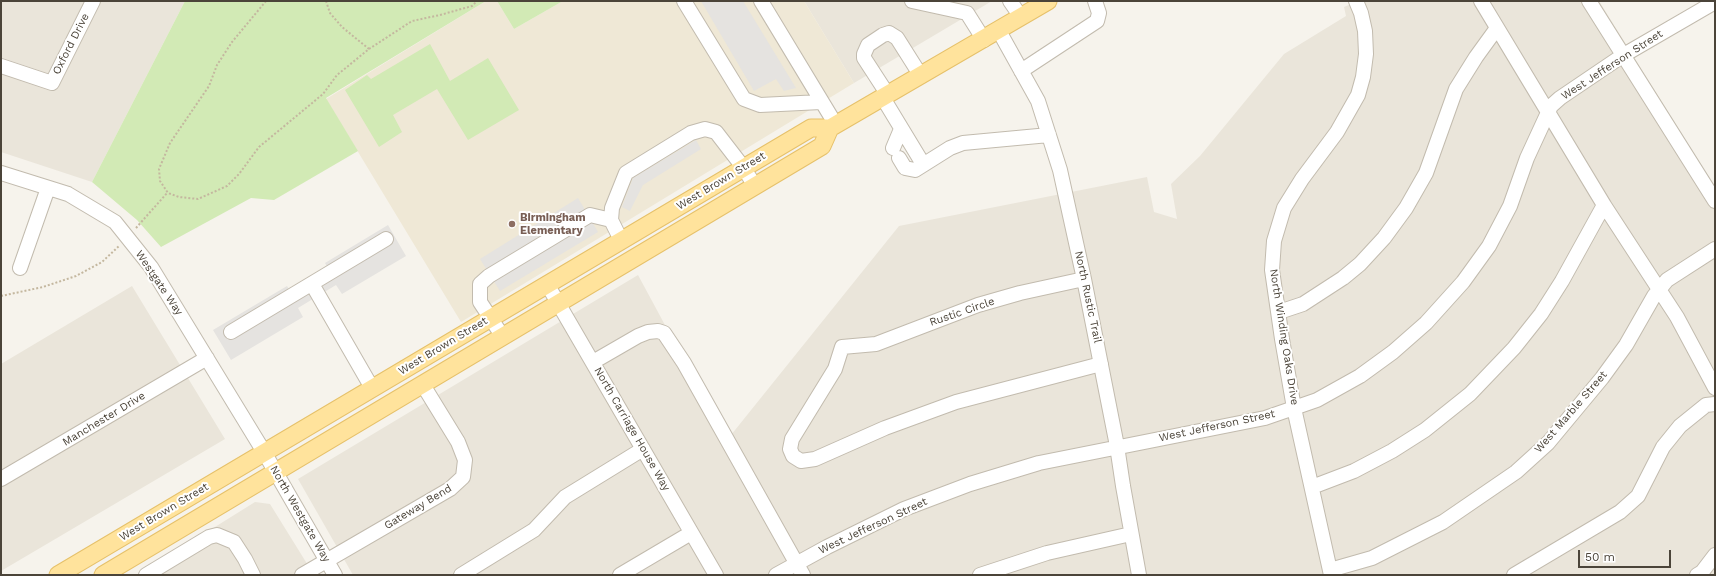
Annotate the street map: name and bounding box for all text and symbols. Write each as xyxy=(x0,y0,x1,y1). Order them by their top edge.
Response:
street label: Oxford Drive xyxy=(50,11,92,77)
street label: West Jefferson Street xyxy=(1559,27,1665,103)
street label: West Brown Street xyxy=(674,149,768,213)
place label: Birmingham Elementary xyxy=(520,211,586,237)
marker: Birmingham Elementary xyxy=(507,219,517,229)
street label: Westgate Way xyxy=(132,248,186,318)
street label: North Rustic Trail xyxy=(1072,250,1104,344)
street label: North Winding Oaks Drive xyxy=(1267,268,1301,406)
street label: Rustic Circle xyxy=(928,295,996,329)
street label: West Brown Street xyxy=(396,314,490,378)
street label: North Carriage House Way xyxy=(591,365,673,493)
street label: West Marble Street xyxy=(1532,368,1610,456)
street label: Manchester Drive xyxy=(60,389,148,449)
street label: West Jefferson Street xyxy=(1158,407,1276,445)
street label: North Westgate Way xyxy=(267,463,333,565)
street label: West Brown Street xyxy=(117,480,211,544)
street label: Gateway Bend xyxy=(382,482,454,532)
street label: West Jefferson Street xyxy=(817,495,929,557)
scale bar xyxy=(1580,542,1673,568)
text: 50 m xyxy=(1585,550,1615,564)

